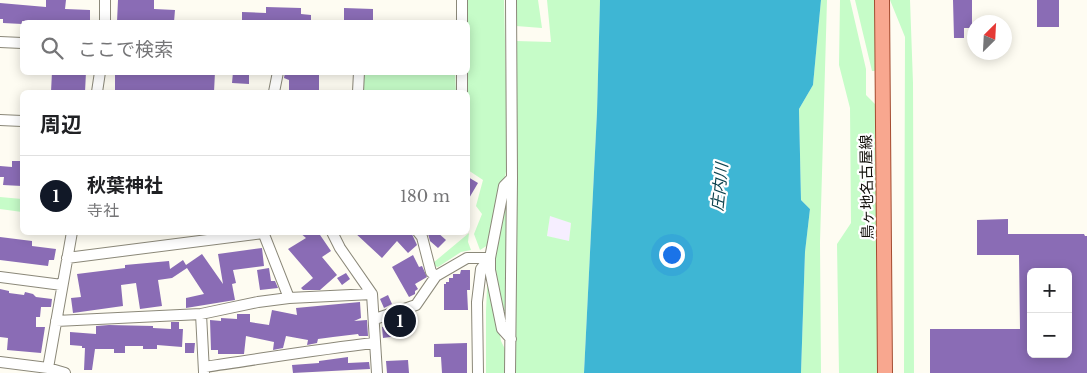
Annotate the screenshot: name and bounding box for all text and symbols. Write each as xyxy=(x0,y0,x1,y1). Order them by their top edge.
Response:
north arrow xyxy=(967,15,1012,60)
search box xyxy=(20,20,470,75)
icon: search xyxy=(38,34,66,62)
text: ここで検索 xyxy=(78,38,173,61)
text: 周辺 xyxy=(40,112,82,138)
street label: 鳥ヶ地名古屋線 xyxy=(856,134,877,240)
water label: 庄内川 xyxy=(707,160,732,212)
text: 秋葉神社 xyxy=(87,174,163,197)
text: 1 xyxy=(53,186,59,206)
text: 180 m xyxy=(400,186,450,206)
text: 寺社 xyxy=(87,200,119,220)
your location xyxy=(659,242,685,268)
map controls xyxy=(1027,268,1072,358)
button: + xyxy=(1027,268,1072,313)
pin: 1 xyxy=(384,302,416,340)
button: − xyxy=(1027,313,1072,358)

